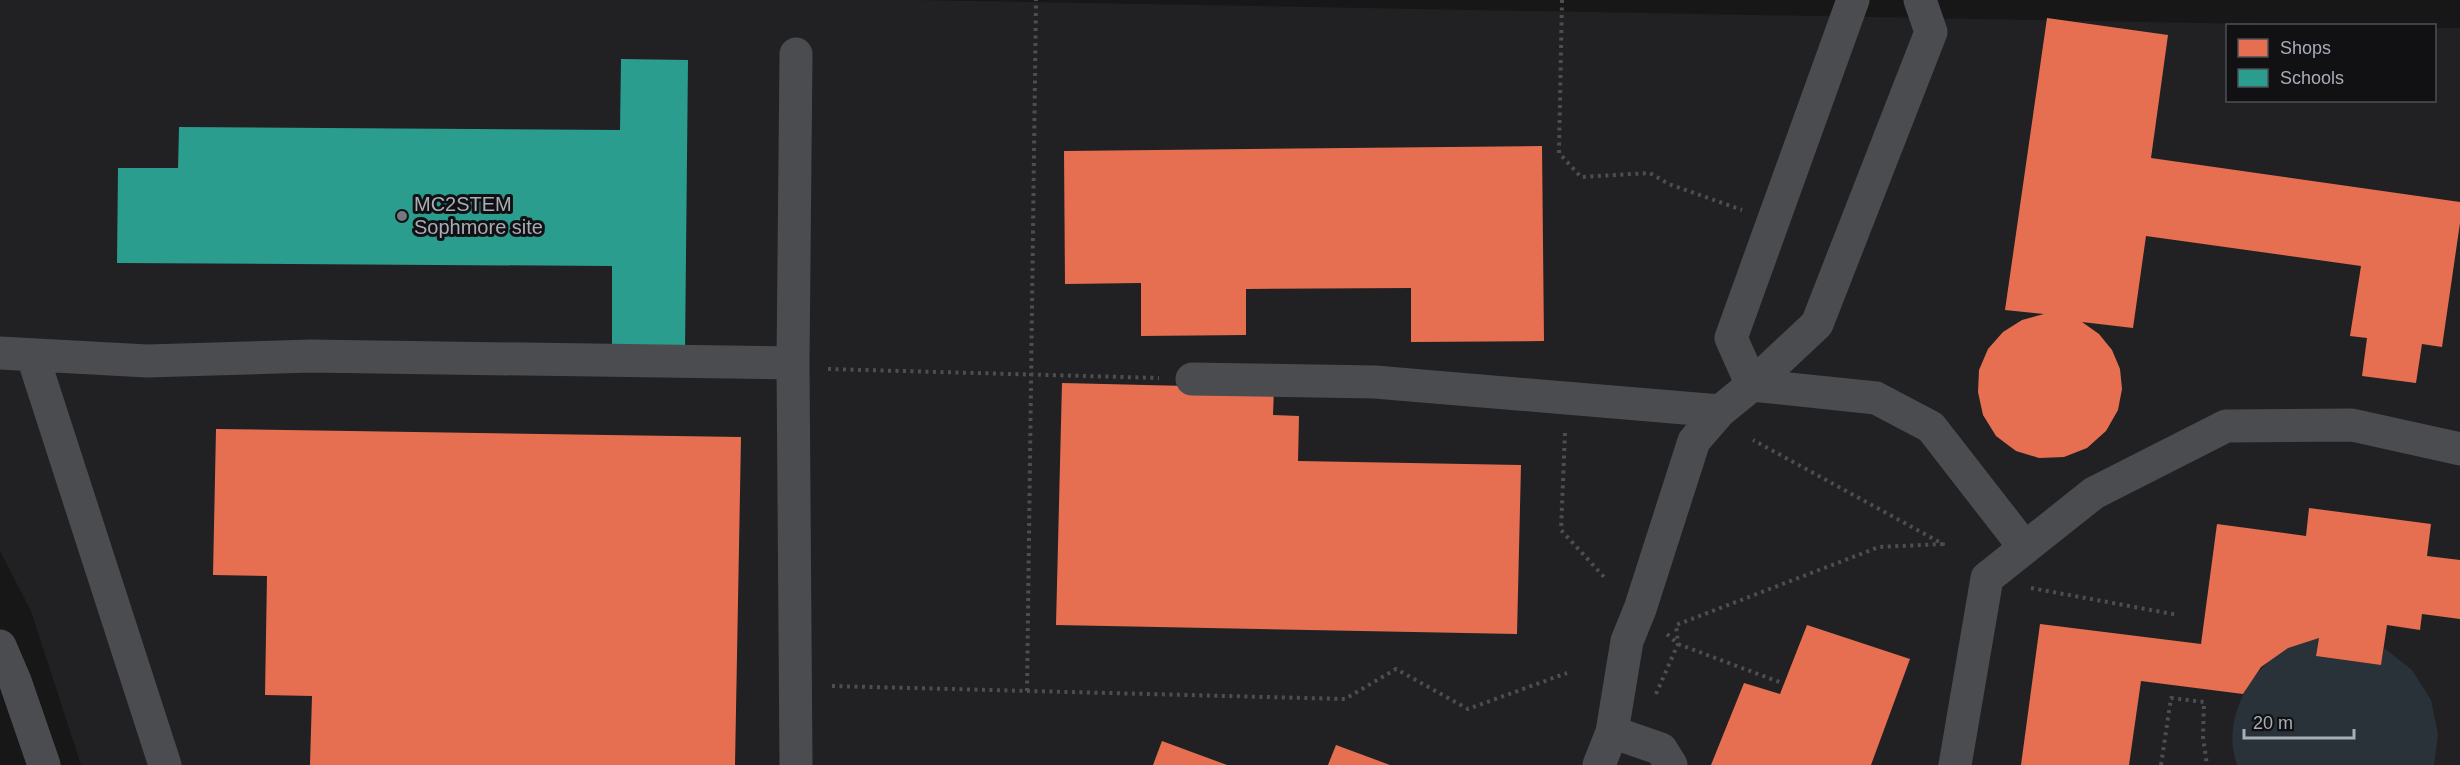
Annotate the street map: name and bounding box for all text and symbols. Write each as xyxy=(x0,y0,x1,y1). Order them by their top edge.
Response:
legend xyxy=(2226,24,2436,102)
text: Shops xyxy=(2280,38,2331,58)
text: Schools xyxy=(2280,68,2344,88)
place label: MC2STEM Sophmore site xyxy=(414,193,543,238)
marker: MC2STEM Sophmore site xyxy=(395,209,409,223)
scale bar xyxy=(2244,702,2354,740)
text: 20 m xyxy=(2253,713,2293,733)

